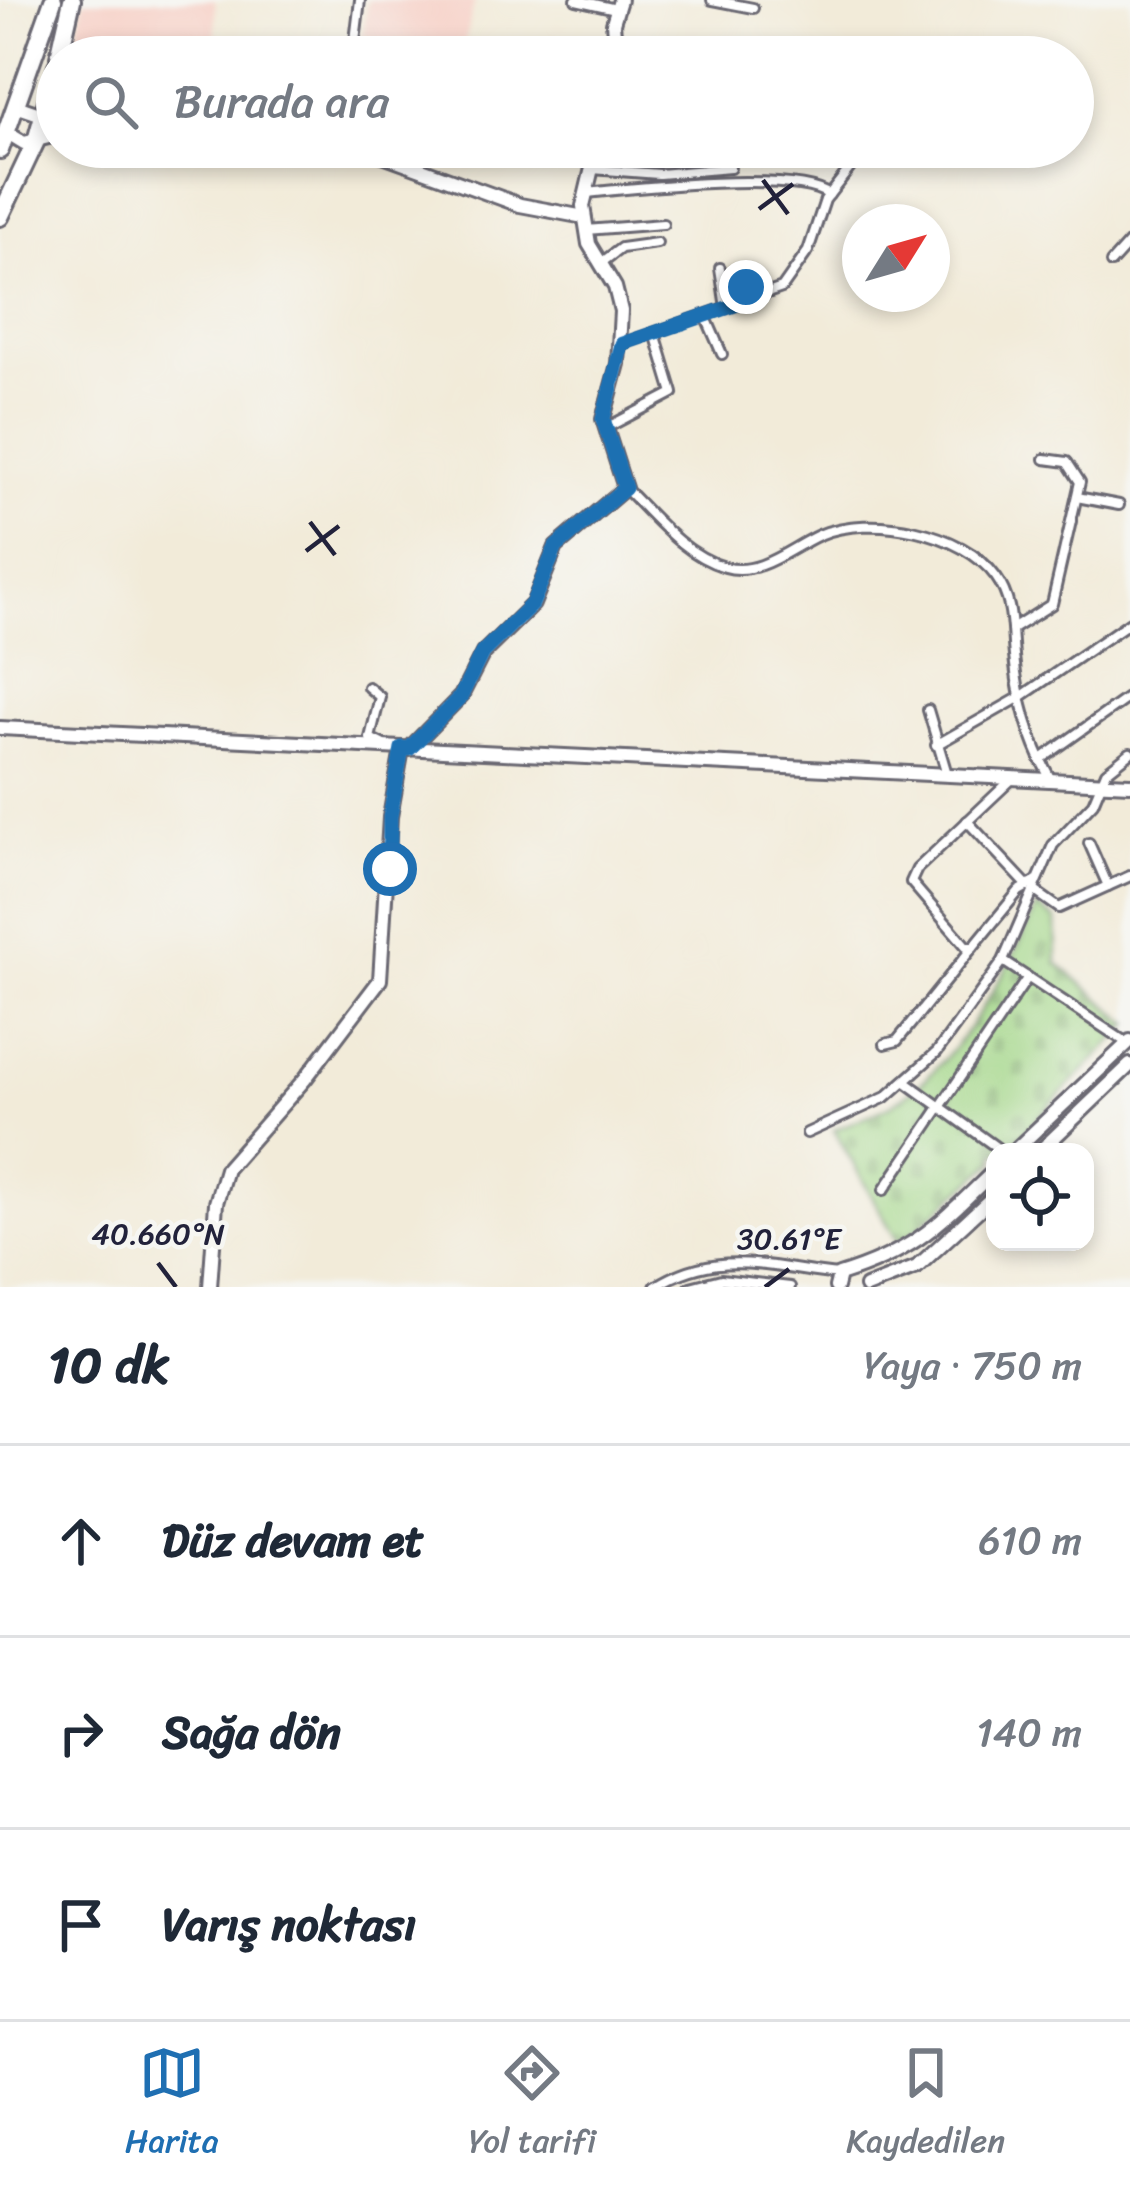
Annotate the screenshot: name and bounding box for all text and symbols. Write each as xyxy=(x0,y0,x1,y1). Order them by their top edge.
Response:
search box xyxy=(36,36,1094,168)
text: Burada ara xyxy=(174,62,389,142)
icon: search xyxy=(78,69,144,135)
north arrow xyxy=(842,204,950,312)
route end xyxy=(719,260,773,314)
route start xyxy=(363,842,417,896)
map controls xyxy=(986,1143,1094,1251)
button: locate xyxy=(986,1143,1094,1251)
text: 40.660°N xyxy=(91,1207,225,1261)
text: 30.61°E xyxy=(737,1212,843,1266)
text: 10 dk xyxy=(48,1320,169,1410)
text: Yaya · 750 m xyxy=(864,1331,1082,1400)
text: Düz devam et xyxy=(162,1501,424,1581)
text: 610 m xyxy=(978,1506,1082,1575)
icon: ahead xyxy=(48,1508,114,1574)
text: Sağa dön xyxy=(162,1693,341,1773)
text: 140 m xyxy=(976,1698,1082,1767)
icon: right xyxy=(48,1700,114,1766)
text: Varış noktası xyxy=(162,1885,416,1965)
icon: arrive xyxy=(48,1892,114,1958)
tab: Harita xyxy=(125,2040,219,2170)
tab: Yol tarifi xyxy=(469,2040,596,2170)
tab: Kaydedilen xyxy=(846,2040,1005,2170)

